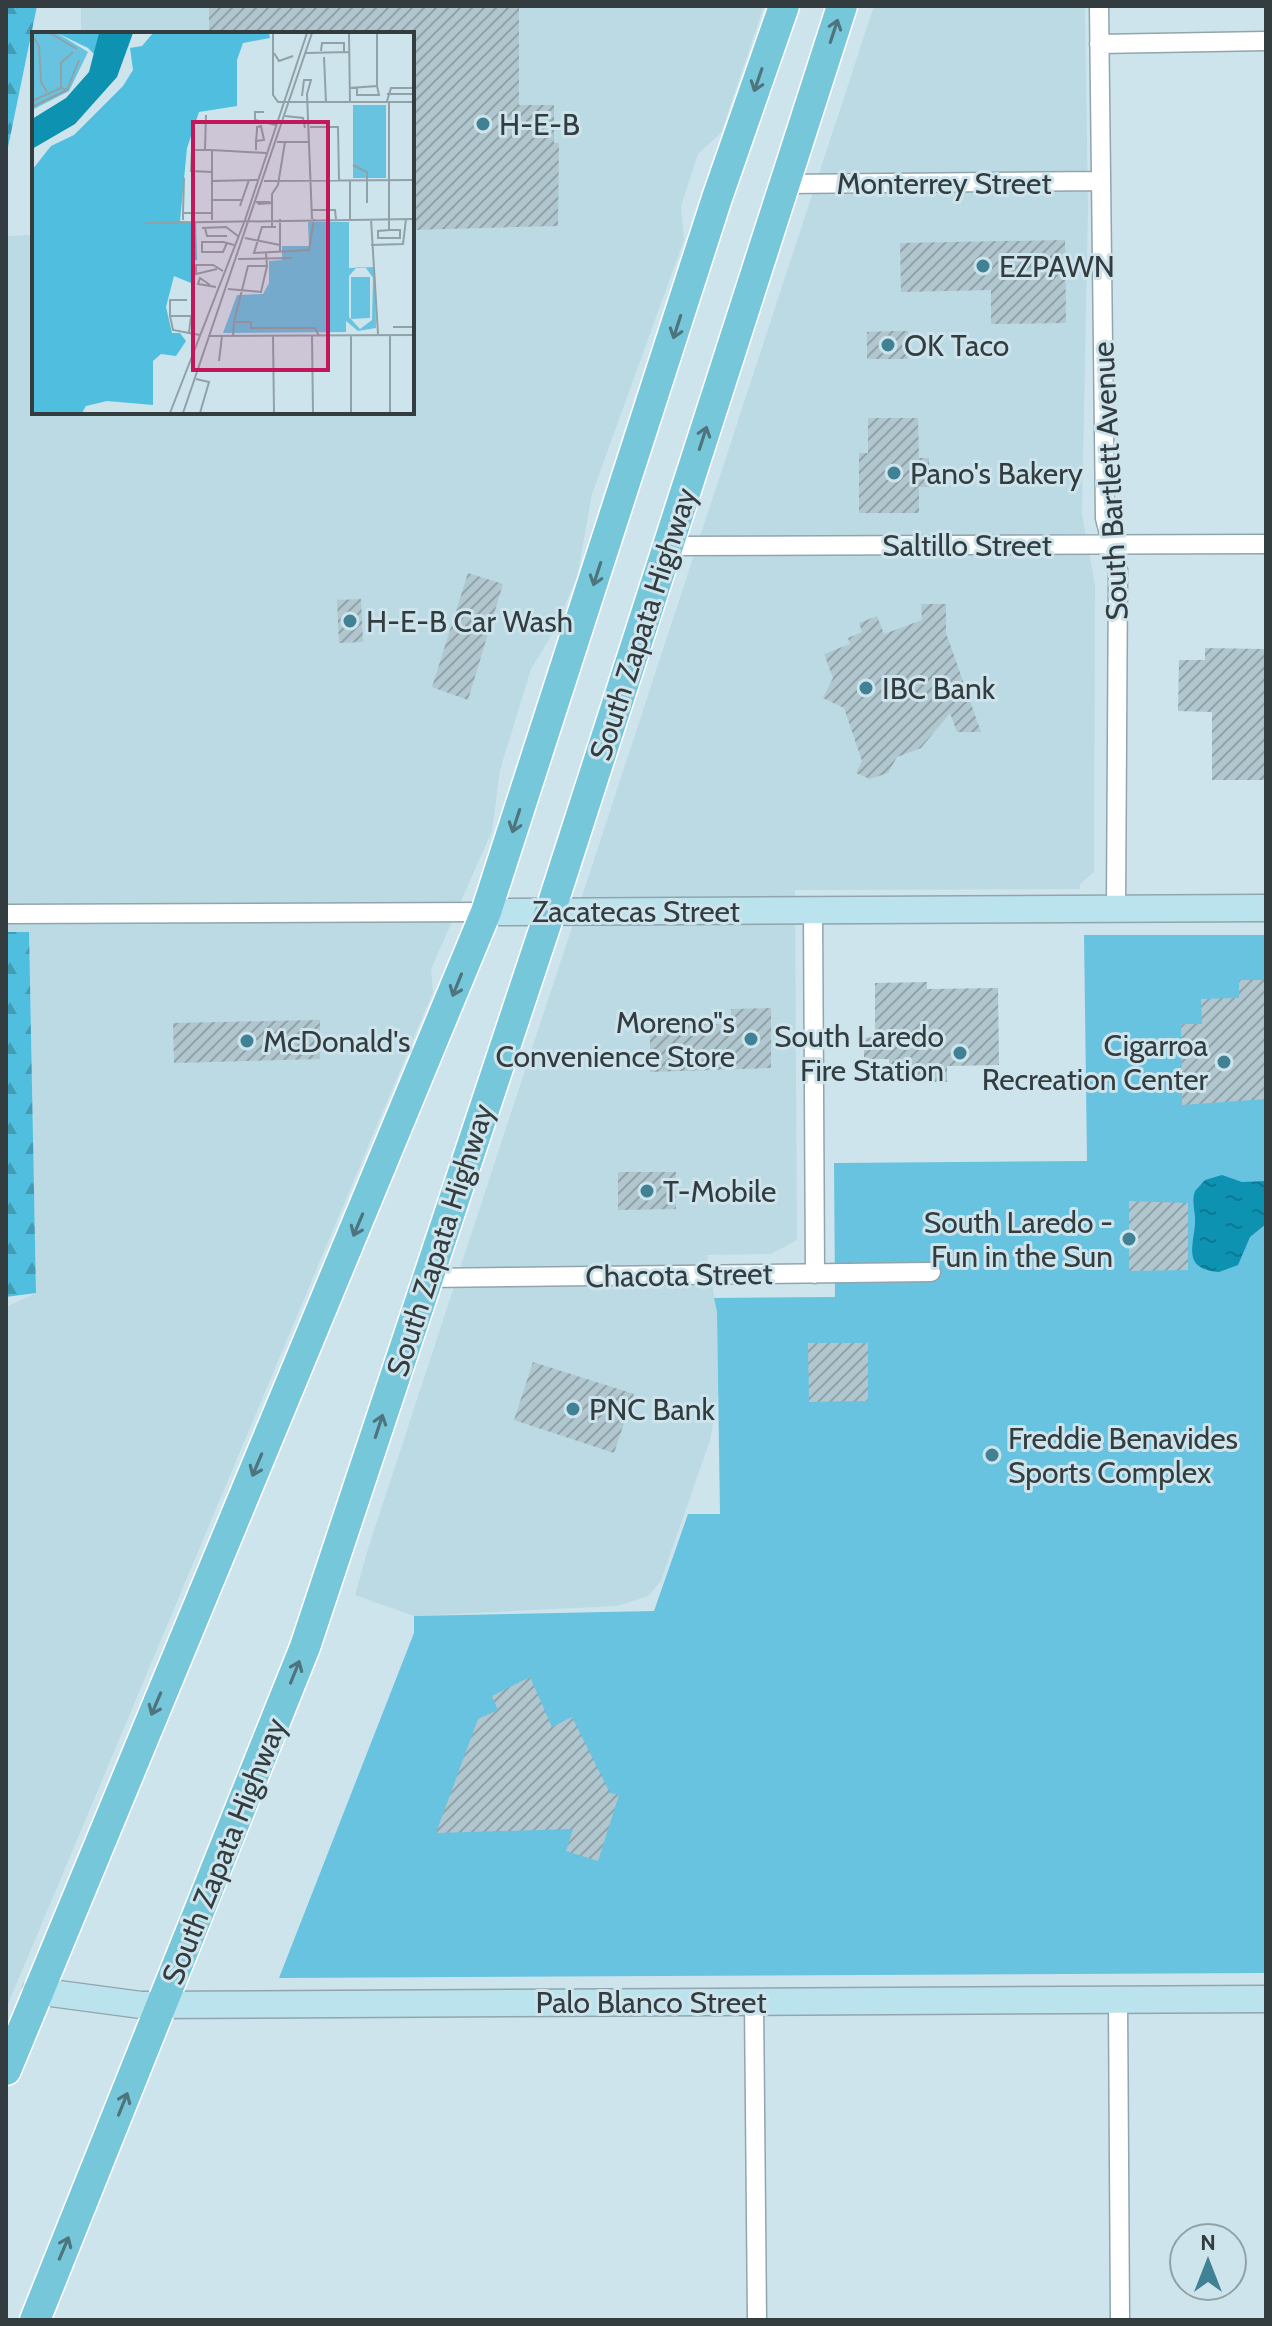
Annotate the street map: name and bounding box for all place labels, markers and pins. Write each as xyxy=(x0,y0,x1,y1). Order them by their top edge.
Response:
place label: H-E-B xyxy=(499,106,580,143)
marker: H-E-B xyxy=(474,115,492,133)
place label: EZPAWN xyxy=(999,248,1115,285)
marker: EZPAWN xyxy=(974,257,992,275)
place label: OK Taco xyxy=(904,327,1009,364)
marker: OK Taco xyxy=(879,336,897,354)
place label: Pano's Bakery xyxy=(910,455,1083,492)
marker: Pano's Bakery xyxy=(885,464,903,482)
place label: H-E-B Car Wash xyxy=(366,603,573,640)
marker: H-E-B Car Wash xyxy=(341,612,359,630)
place label: IBC Bank xyxy=(882,670,996,707)
marker: IBC Bank xyxy=(857,679,875,697)
place label: Moreno"s Convenience Store xyxy=(495,1004,735,1075)
place label: South Laredo Fire Station xyxy=(774,1018,944,1089)
place label: McDonald's xyxy=(263,1023,410,1060)
place label: Cigarroa Recreation Center xyxy=(982,1027,1209,1098)
marker: Moreno"s Convenience Store xyxy=(742,1030,760,1048)
marker: McDonald's xyxy=(238,1032,256,1050)
marker: South Laredo Fire Station xyxy=(951,1044,969,1062)
marker: Cigarroa Recreation Center xyxy=(1215,1053,1233,1071)
place label: T-Mobile xyxy=(663,1173,776,1210)
marker: T-Mobile xyxy=(638,1182,656,1200)
place label: South Laredo - Fun in the Sun xyxy=(924,1204,1113,1275)
marker: South Laredo - Fun in the Sun xyxy=(1120,1230,1138,1248)
place label: PNC Bank xyxy=(589,1391,716,1428)
marker: PNC Bank xyxy=(564,1400,582,1418)
place label: Freddie Benavides Sports Complex xyxy=(1008,1420,1238,1491)
marker: Freddie Benavides Sports Complex xyxy=(983,1446,1001,1464)

